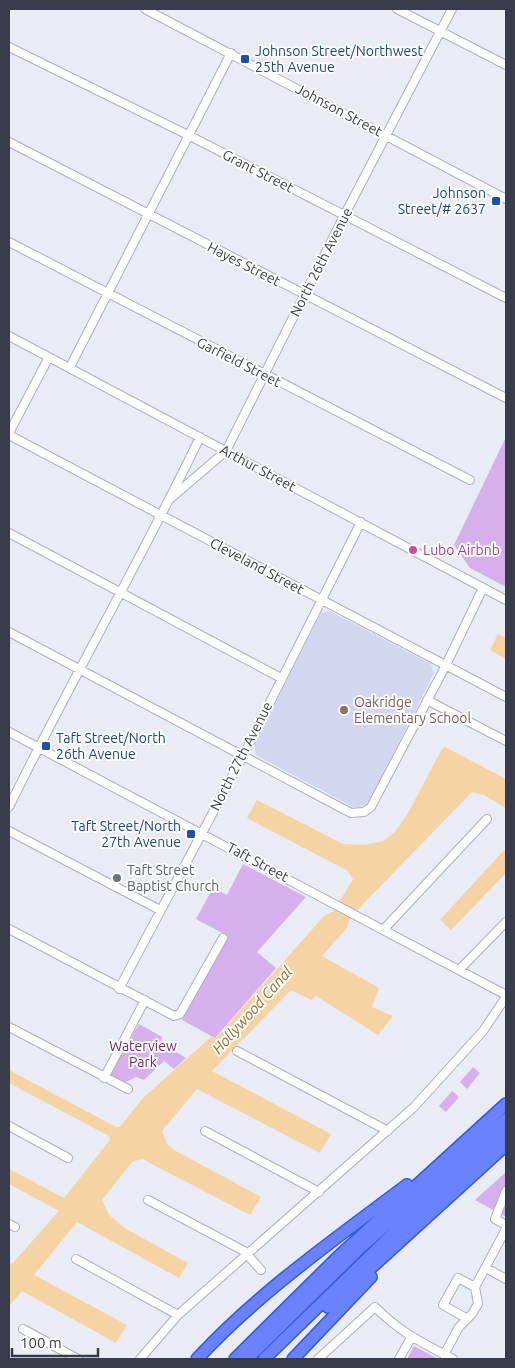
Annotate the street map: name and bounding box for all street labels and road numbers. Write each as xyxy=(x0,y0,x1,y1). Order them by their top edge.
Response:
street label: Johnson Street xyxy=(293,80,385,140)
street label: Grant Street xyxy=(220,146,297,196)
street label: North 26th Avenue xyxy=(287,205,355,319)
street label: Hayes Street xyxy=(205,239,284,289)
street label: Garfield Street xyxy=(194,334,284,390)
street label: Arthur Street xyxy=(217,441,299,495)
street label: Cleveland Street xyxy=(207,535,307,598)
street label: North 27th Avenue xyxy=(207,699,275,813)
street label: Taft Street xyxy=(224,839,292,885)

